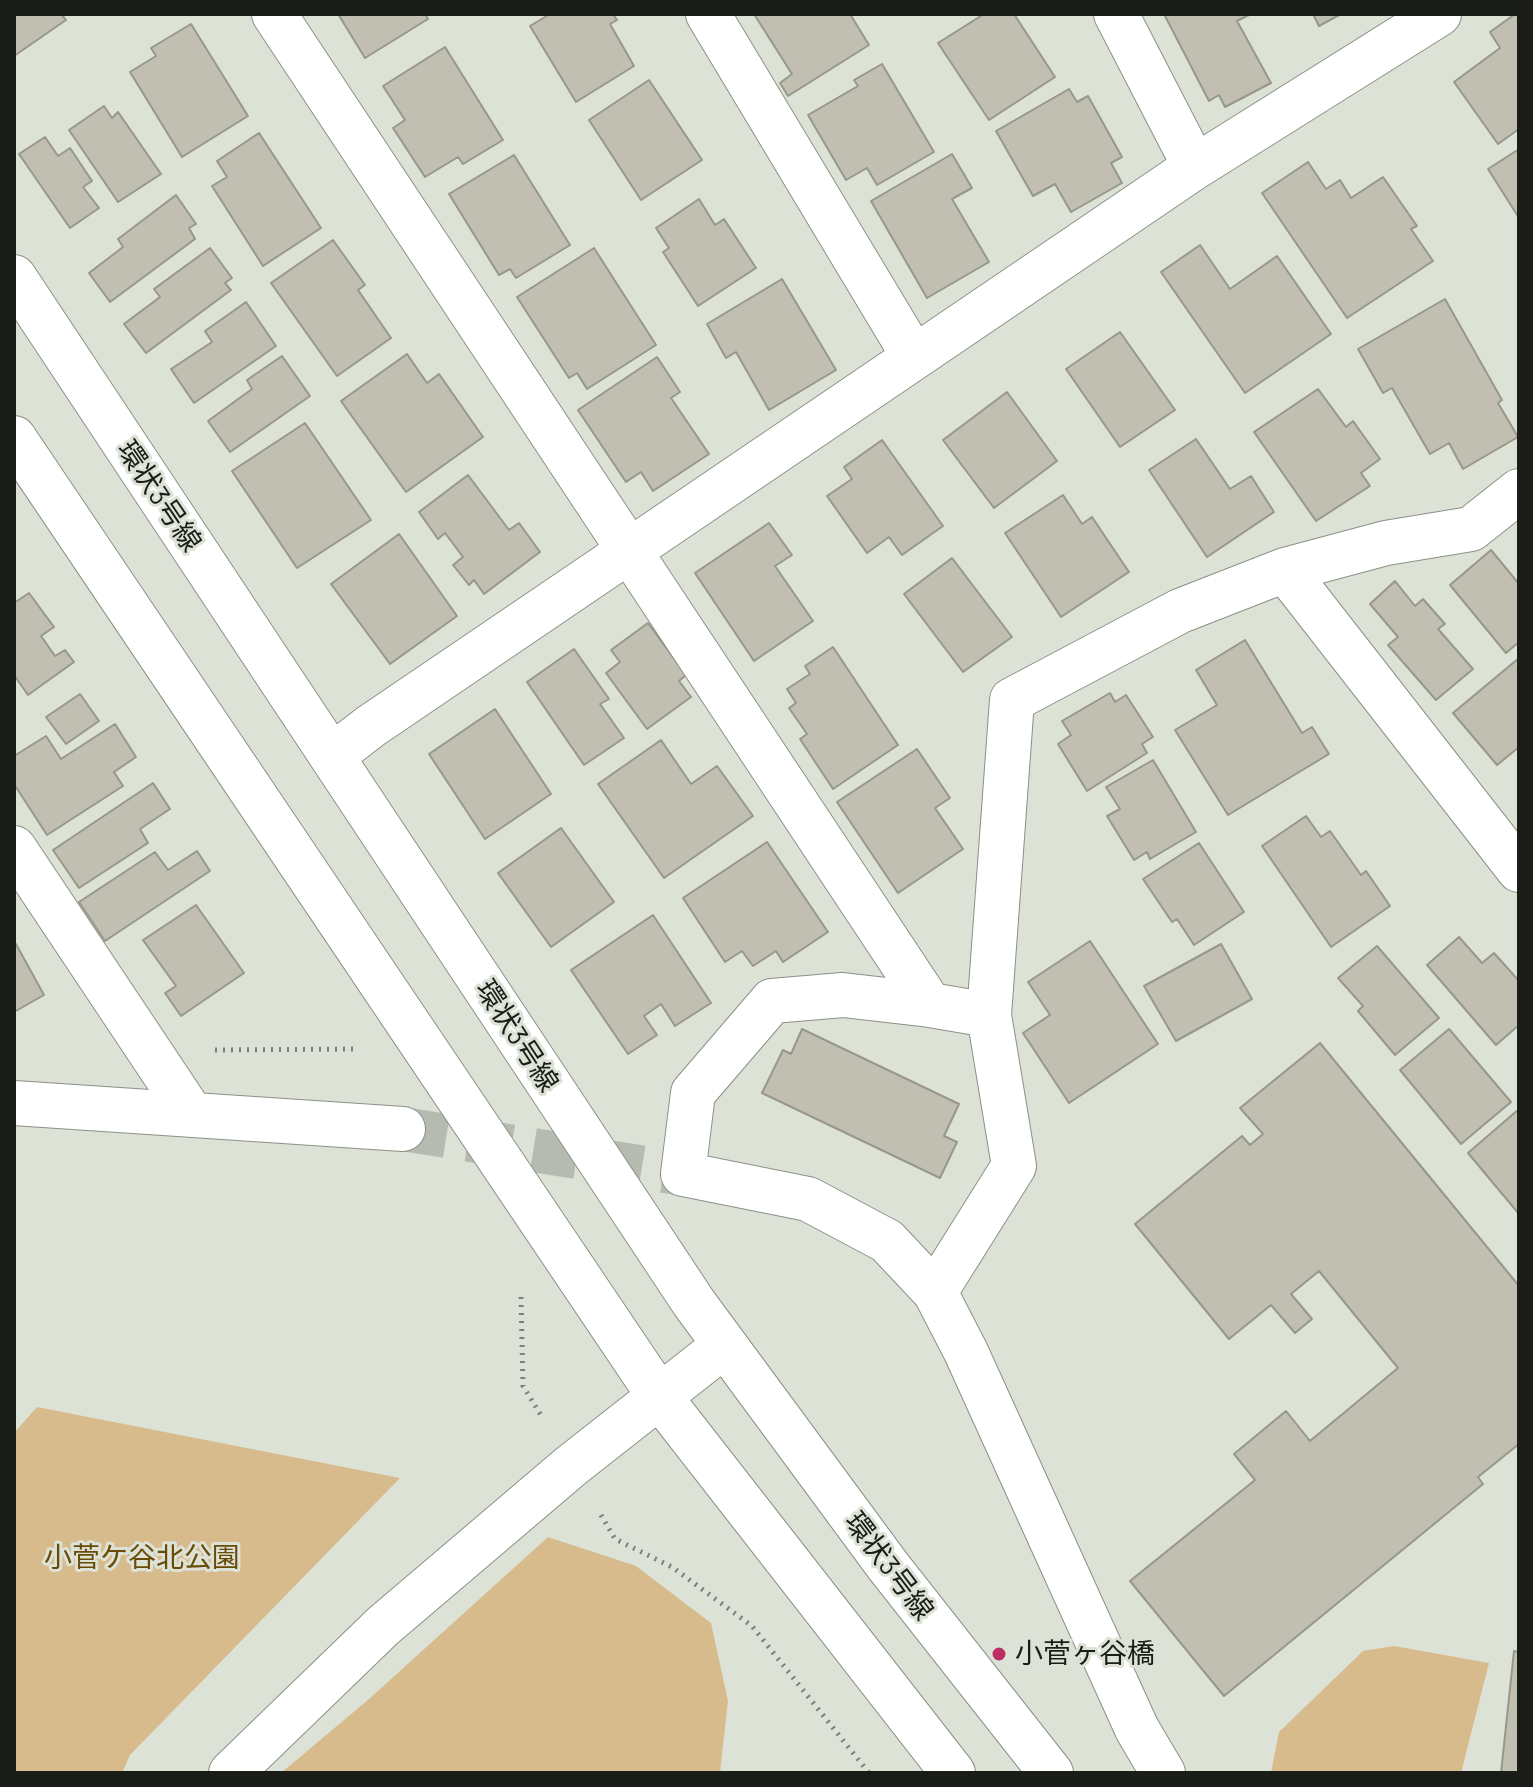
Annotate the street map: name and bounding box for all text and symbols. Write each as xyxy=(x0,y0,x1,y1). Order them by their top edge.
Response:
street label: 環状3号線 xyxy=(110,434,208,558)
street label: 環状3号線 xyxy=(468,974,566,1098)
street label: 環状3号線 xyxy=(838,1505,940,1627)
park label: 小菅ケ谷北公園 xyxy=(44,1541,240,1575)
place label: 小菅ヶ谷橋 xyxy=(1015,1637,1155,1671)
marker: 小菅ヶ谷橋 xyxy=(990,1645,1008,1663)

